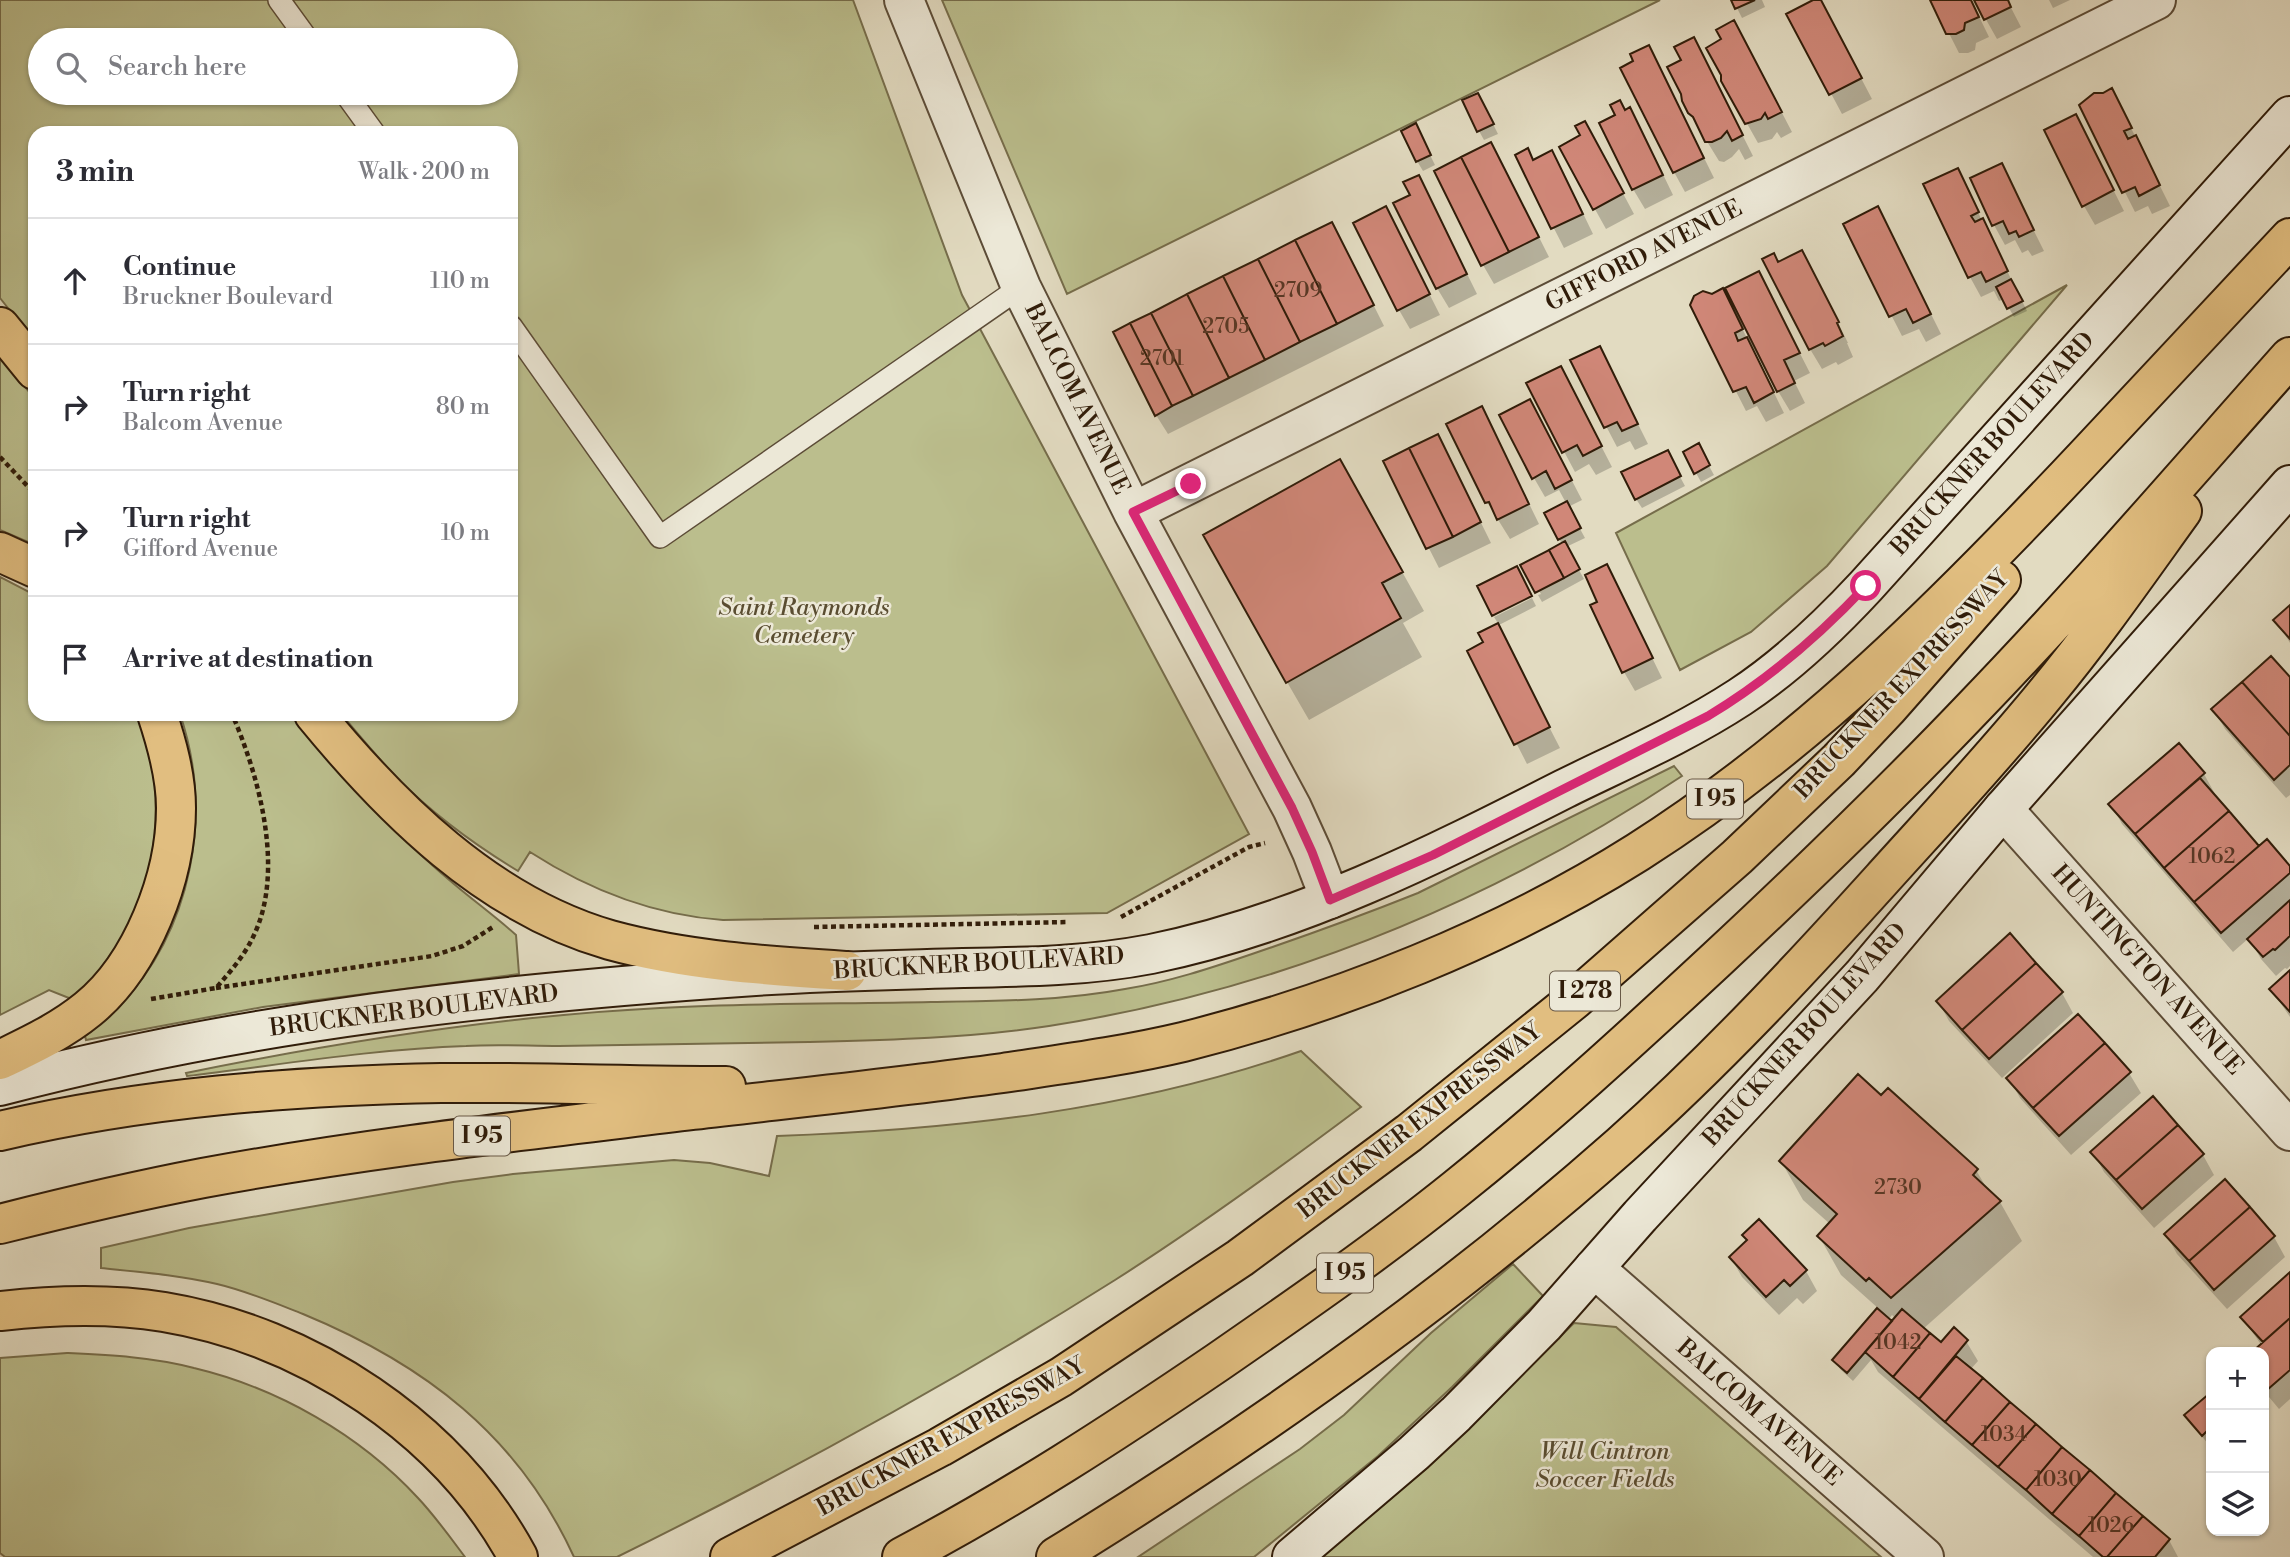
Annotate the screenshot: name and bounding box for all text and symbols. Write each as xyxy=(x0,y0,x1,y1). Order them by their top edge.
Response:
search box xyxy=(28,28,518,105)
icon: search xyxy=(52,48,90,86)
text: Search here xyxy=(108,51,247,83)
text: 3 min xyxy=(56,153,134,191)
text: Walk · 200 m xyxy=(358,158,490,186)
street label: GIFFORD AVENUE xyxy=(1541,193,1747,319)
text: Continue xyxy=(123,251,236,283)
icon: ahead xyxy=(56,262,94,300)
text: 110 m xyxy=(430,267,490,295)
house number: 2709 xyxy=(1274,278,1322,304)
text: Bruckner Boulevard xyxy=(123,283,333,311)
street label: BALCOM AVENUE xyxy=(1017,297,1136,500)
house number: 2705 xyxy=(1202,314,1250,340)
street label: BRUCKNER BOULEVARD xyxy=(1884,326,2101,563)
house number: 2701 xyxy=(1140,346,1184,372)
text: Turn right xyxy=(123,377,251,409)
icon: right xyxy=(56,388,94,426)
text: 80 m xyxy=(436,393,490,421)
text: Balcom Avenue xyxy=(123,409,283,437)
route end xyxy=(1175,468,1206,499)
text: Turn right xyxy=(123,503,251,535)
icon: right xyxy=(56,514,94,552)
text: 10 m xyxy=(441,519,490,547)
text: Gifford Avenue xyxy=(123,535,278,563)
street label: BRUCKNER EXPRESSWAY xyxy=(1788,564,2017,806)
route start xyxy=(1850,570,1881,601)
park label: Saint Raymonds Cemetery xyxy=(718,593,890,651)
icon: arrive xyxy=(56,640,94,678)
text: Arrive at destination xyxy=(123,643,373,675)
road number: I 95 xyxy=(1687,779,1743,818)
house number: 1062 xyxy=(2189,844,2236,870)
street label: HUNTINGTON AVENUE xyxy=(2044,858,2250,1082)
street label: BRUCKNER BOULEVARD xyxy=(1696,917,1913,1154)
street label: BRUCKNER BOULEVARD xyxy=(832,941,1125,987)
road number: I 278 xyxy=(1550,972,1620,1010)
street label: BRUCKNER BOULEVARD xyxy=(267,978,560,1044)
street label: BRUCKNER EXPRESSWAY xyxy=(1291,1016,1549,1226)
road number: I 95 xyxy=(454,1116,510,1156)
house number: 2730 xyxy=(1874,1175,1922,1201)
road number: I 95 xyxy=(1317,1254,1373,1292)
house number: 1042 xyxy=(1875,1330,1921,1356)
street label: BALCOM AVENUE xyxy=(1669,1332,1848,1493)
map controls xyxy=(2206,1347,2269,1536)
button: + xyxy=(2206,1347,2269,1410)
street label: BRUCKNER EXPRESSWAY xyxy=(811,1350,1091,1524)
button: − xyxy=(2206,1410,2269,1473)
house number: 1034 xyxy=(1981,1422,2027,1448)
park label: Will Cintron Soccer Fields xyxy=(1536,1437,1674,1495)
house number: 1030 xyxy=(2034,1467,2082,1493)
button: layers xyxy=(2206,1473,2269,1536)
house number: 1026 xyxy=(2088,1513,2135,1539)

